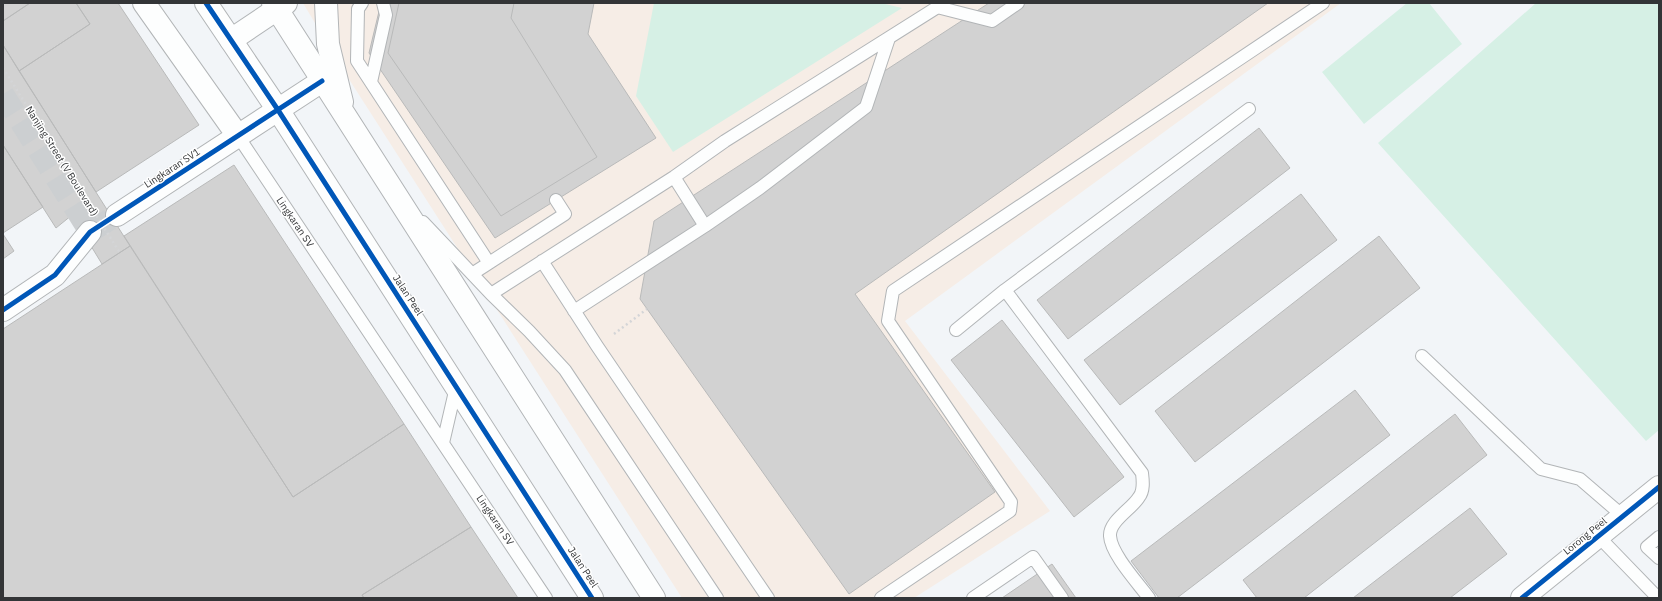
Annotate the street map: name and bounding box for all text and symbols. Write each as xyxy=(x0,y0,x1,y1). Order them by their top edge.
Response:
street label: Nanjing Street (V Boulevard) xyxy=(23,104,101,218)
street label: Lingkaran SV1 xyxy=(142,145,202,191)
street label: Lingkaran SV xyxy=(273,194,317,250)
street label: Jalan Peel xyxy=(390,272,426,318)
street label: Lingkaran SV xyxy=(473,492,517,548)
street label: Lorong Peel xyxy=(1560,514,1610,558)
street label: Jalan Peel xyxy=(565,544,601,590)

